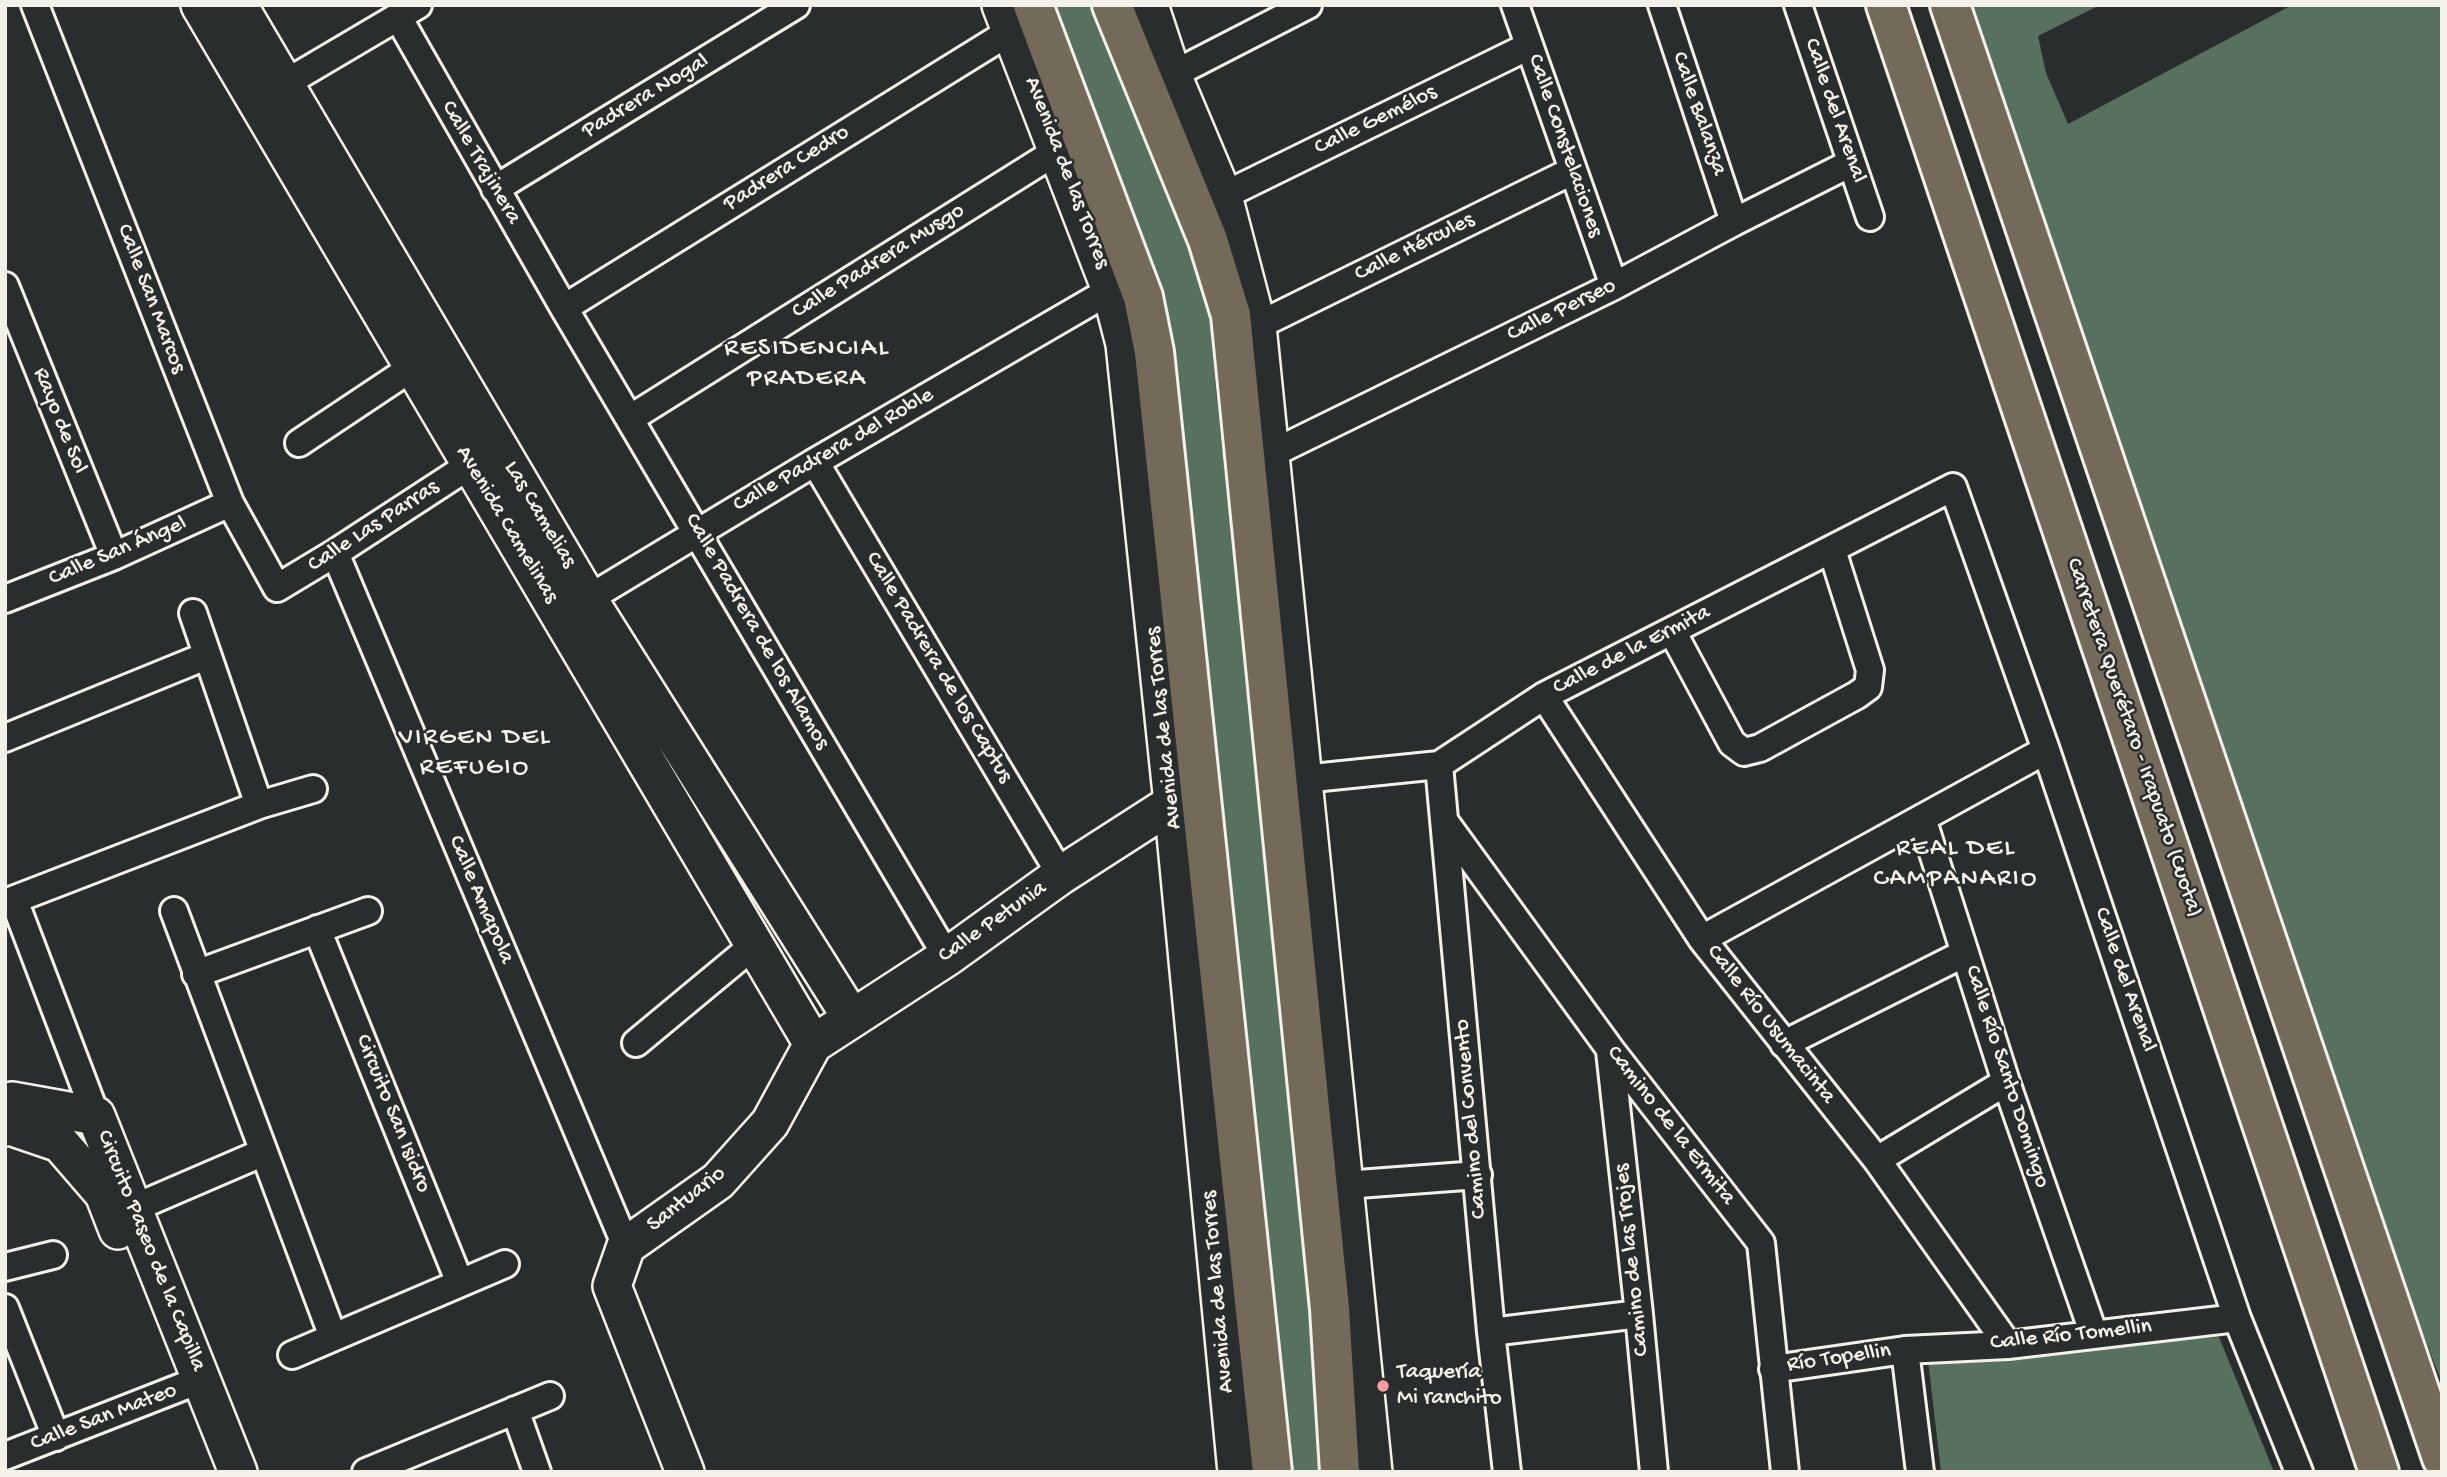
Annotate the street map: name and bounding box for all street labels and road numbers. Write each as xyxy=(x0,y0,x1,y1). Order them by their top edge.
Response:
street label: Calle del Arenal xyxy=(1796,35,1872,187)
street label: Padrera Nogal xyxy=(578,48,714,146)
street label: Calle Balanza xyxy=(1664,49,1732,179)
street label: Calle Constelaciones xyxy=(1520,51,1608,241)
street label: Avenida de las Torres xyxy=(1017,73,1115,273)
street label: Calle Gemélos xyxy=(1310,80,1442,162)
street label: Calle Trajinera xyxy=(434,96,526,230)
street label: Padrera Cedro xyxy=(719,119,855,219)
street label: Calle Padrera Musgo xyxy=(788,198,970,326)
street label: Calle Hércules xyxy=(1351,207,1479,289)
street label: Calle San Marcos xyxy=(109,220,191,378)
street label: Calle Perseo xyxy=(1503,273,1621,349)
street label: Rayo de Sol xyxy=(25,364,93,478)
street label: Calle Padrera del Roble xyxy=(729,382,939,520)
street label: Avenida Camelinas xyxy=(448,441,564,609)
street label: Las Camelias xyxy=(496,457,582,573)
street label: Calle Las Parras xyxy=(303,474,445,580)
street label: Calle Padrera de los Alamos xyxy=(677,509,835,755)
street label: Calle San Ángel xyxy=(45,511,191,593)
street label: Calle Padrera de los Captus xyxy=(858,547,1018,789)
street label: Carretera Querétaro - Irapuato (Cuota) xyxy=(2058,555,2208,921)
street label: Calle de la Ermita xyxy=(1549,600,1715,702)
street label: Avenida de las Torres xyxy=(1141,626,1189,830)
street label: Calle Amapola xyxy=(441,832,519,968)
street label: Calle Petunia xyxy=(933,876,1053,970)
street label: Calle del Arenal xyxy=(2086,904,2162,1056)
street label: Calle Río Usumacinta xyxy=(1699,940,1841,1110)
street label: Calle Río Santo Domingo xyxy=(1957,962,2055,1192)
street label: Camino del Convento xyxy=(1450,1018,1494,1220)
street label: Circuito San Isidro xyxy=(348,1031,436,1197)
street label: Camino de la Ermita xyxy=(1599,1041,1741,1211)
street label: Circuito Paseo de la Capilla xyxy=(89,1126,211,1376)
street label: Santuario xyxy=(642,1161,732,1239)
street label: Camino de las Trojes xyxy=(1609,1162,1657,1358)
street label: Avenida de las Torres xyxy=(1196,1190,1242,1394)
street label: Calle Río Tomellin xyxy=(1989,1314,2153,1358)
street label: Río Topellin xyxy=(1785,1338,1893,1380)
street label: Calle San Mateo xyxy=(27,1377,181,1459)

